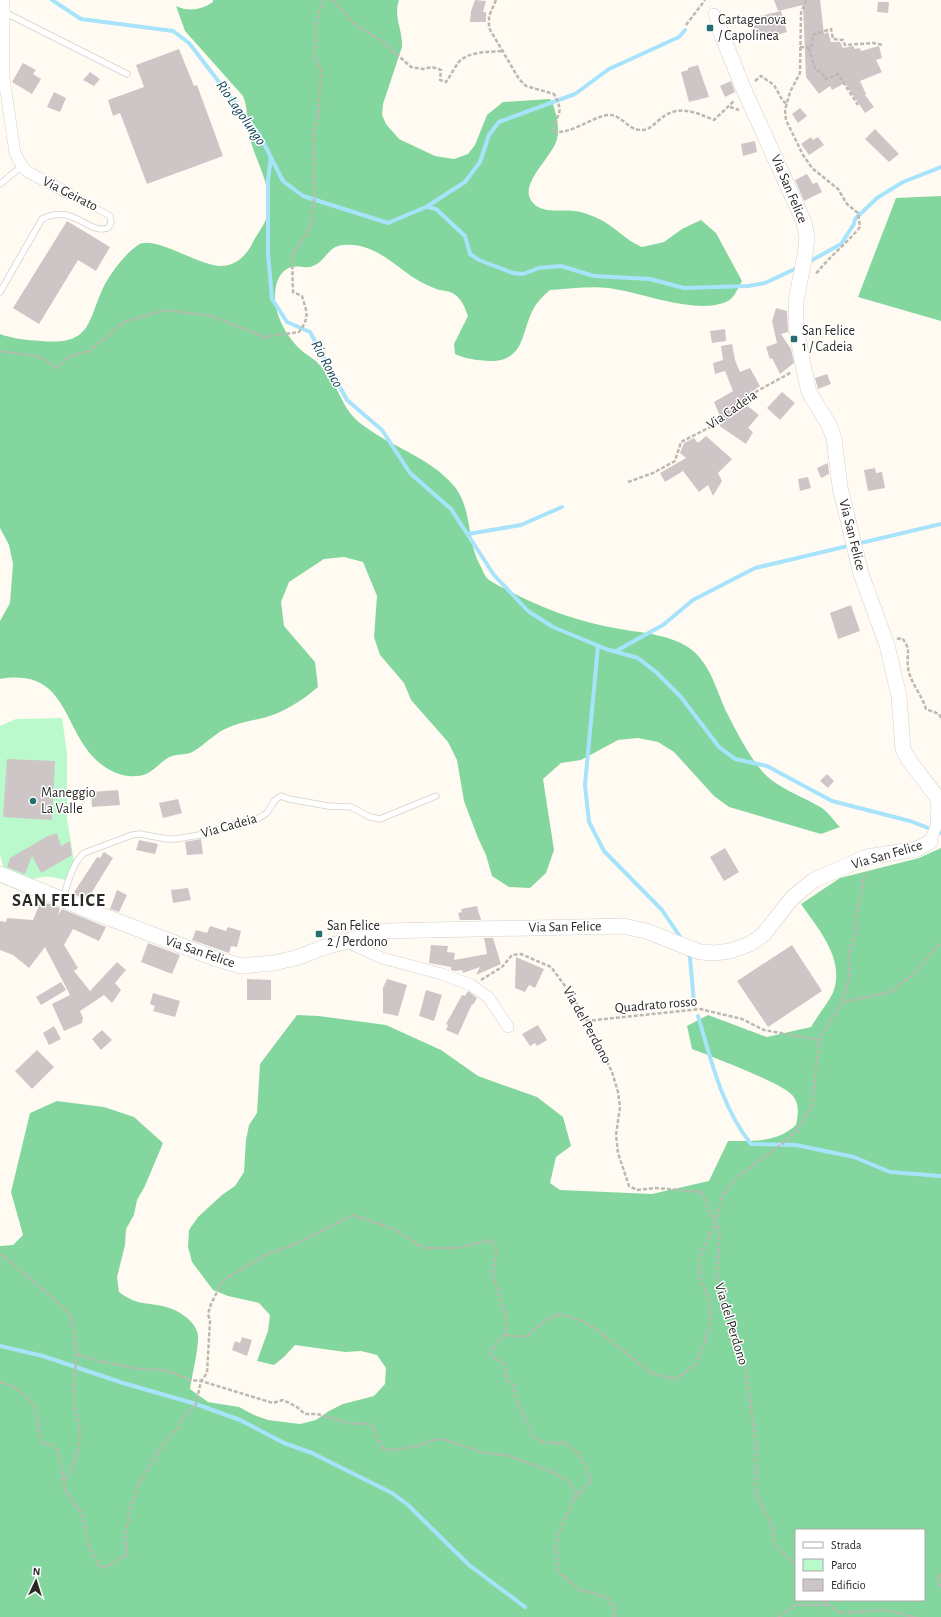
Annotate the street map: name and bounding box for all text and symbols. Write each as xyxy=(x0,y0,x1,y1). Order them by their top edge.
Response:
place label: Cartagenova / Capolinea xyxy=(718,13,787,43)
marker: Cartagenova / Capolinea xyxy=(705,23,715,33)
water label: Rio Lagolungo xyxy=(213,78,269,148)
street label: Via San Felice xyxy=(768,153,810,225)
street label: Via Geirato xyxy=(40,174,100,214)
place label: San Felice 1 / Cadeia xyxy=(802,324,855,354)
marker: San Felice 1 / Cadeia xyxy=(789,334,799,344)
water label: Rio Ronco xyxy=(308,338,346,390)
street label: Via Cadeia xyxy=(704,388,760,432)
street label: Via San Felice xyxy=(836,498,868,572)
place label: Maneggio La Valle xyxy=(41,786,96,816)
marker: Maneggio La Valle xyxy=(28,796,38,806)
street label: Via Cadeia xyxy=(200,811,259,841)
street label: Via San Felice xyxy=(850,838,924,872)
district label: SAN FELICE xyxy=(12,892,106,910)
place label: San Felice 2 / Perdono xyxy=(327,919,388,949)
street label: Via San Felice xyxy=(528,919,602,935)
marker: San Felice 2 / Perdono xyxy=(314,929,324,939)
street label: Via San Felice xyxy=(163,934,237,970)
street label: Via del Perdono xyxy=(560,984,614,1066)
street label: Quadrato rosso xyxy=(614,994,698,1016)
street label: Via del Perdono xyxy=(712,1281,750,1367)
legend xyxy=(795,1529,925,1601)
text: Strada xyxy=(831,1539,862,1551)
text: Parco xyxy=(831,1559,857,1571)
north arrow xyxy=(16,1561,56,1601)
text: N xyxy=(32,1566,41,1577)
text: Edificio xyxy=(831,1579,866,1591)

